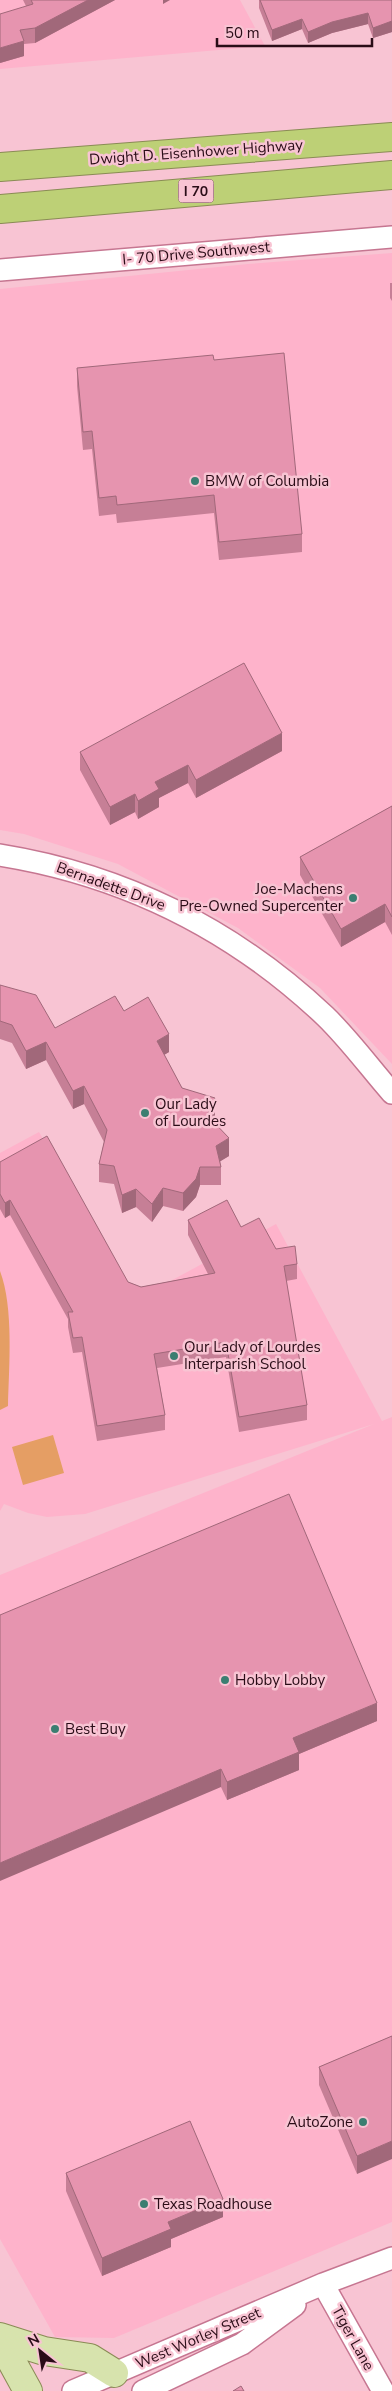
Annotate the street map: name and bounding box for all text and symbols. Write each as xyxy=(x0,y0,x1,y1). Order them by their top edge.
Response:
scale bar xyxy=(217,15,372,47)
text: 50 m xyxy=(225,23,260,43)
street label: Dwight D. Eisenhower Highway xyxy=(89,135,304,169)
road number: I 70 xyxy=(178,180,214,202)
street label: I- 70 Drive Southwest xyxy=(121,237,271,269)
place label: BMW of Columbia xyxy=(205,471,329,491)
marker: BMW of Columbia xyxy=(189,475,201,487)
street label: Bernadette Drive xyxy=(54,857,168,915)
place label: Joe-Machens Pre-Owned Supercenter xyxy=(179,879,344,916)
marker: Joe-Machens Pre-Owned Supercenter xyxy=(347,892,359,904)
place label: Our Lady of Lourdes xyxy=(155,1094,226,1131)
marker: Our Lady of Lourdes xyxy=(139,1107,151,1119)
place label: Our Lady of Lourdes Interparish School xyxy=(184,1337,321,1374)
marker: Our Lady of Lourdes Interparish School xyxy=(168,1350,180,1362)
place label: Hobby Lobby xyxy=(235,1670,325,1690)
marker: Hobby Lobby xyxy=(219,1674,231,1686)
place label: Best Buy xyxy=(65,1719,126,1739)
marker: Best Buy xyxy=(49,1723,61,1735)
place label: AutoZone xyxy=(287,2112,353,2132)
marker: AutoZone xyxy=(357,2116,369,2128)
place label: Texas Roadhouse xyxy=(154,2194,272,2214)
marker: Texas Roadhouse xyxy=(138,2198,150,2210)
street label: West Worley Street xyxy=(132,2302,264,2373)
street label: Tiger Lane xyxy=(327,2302,379,2374)
north arrow xyxy=(15,2326,65,2376)
text: N xyxy=(24,2329,43,2351)

